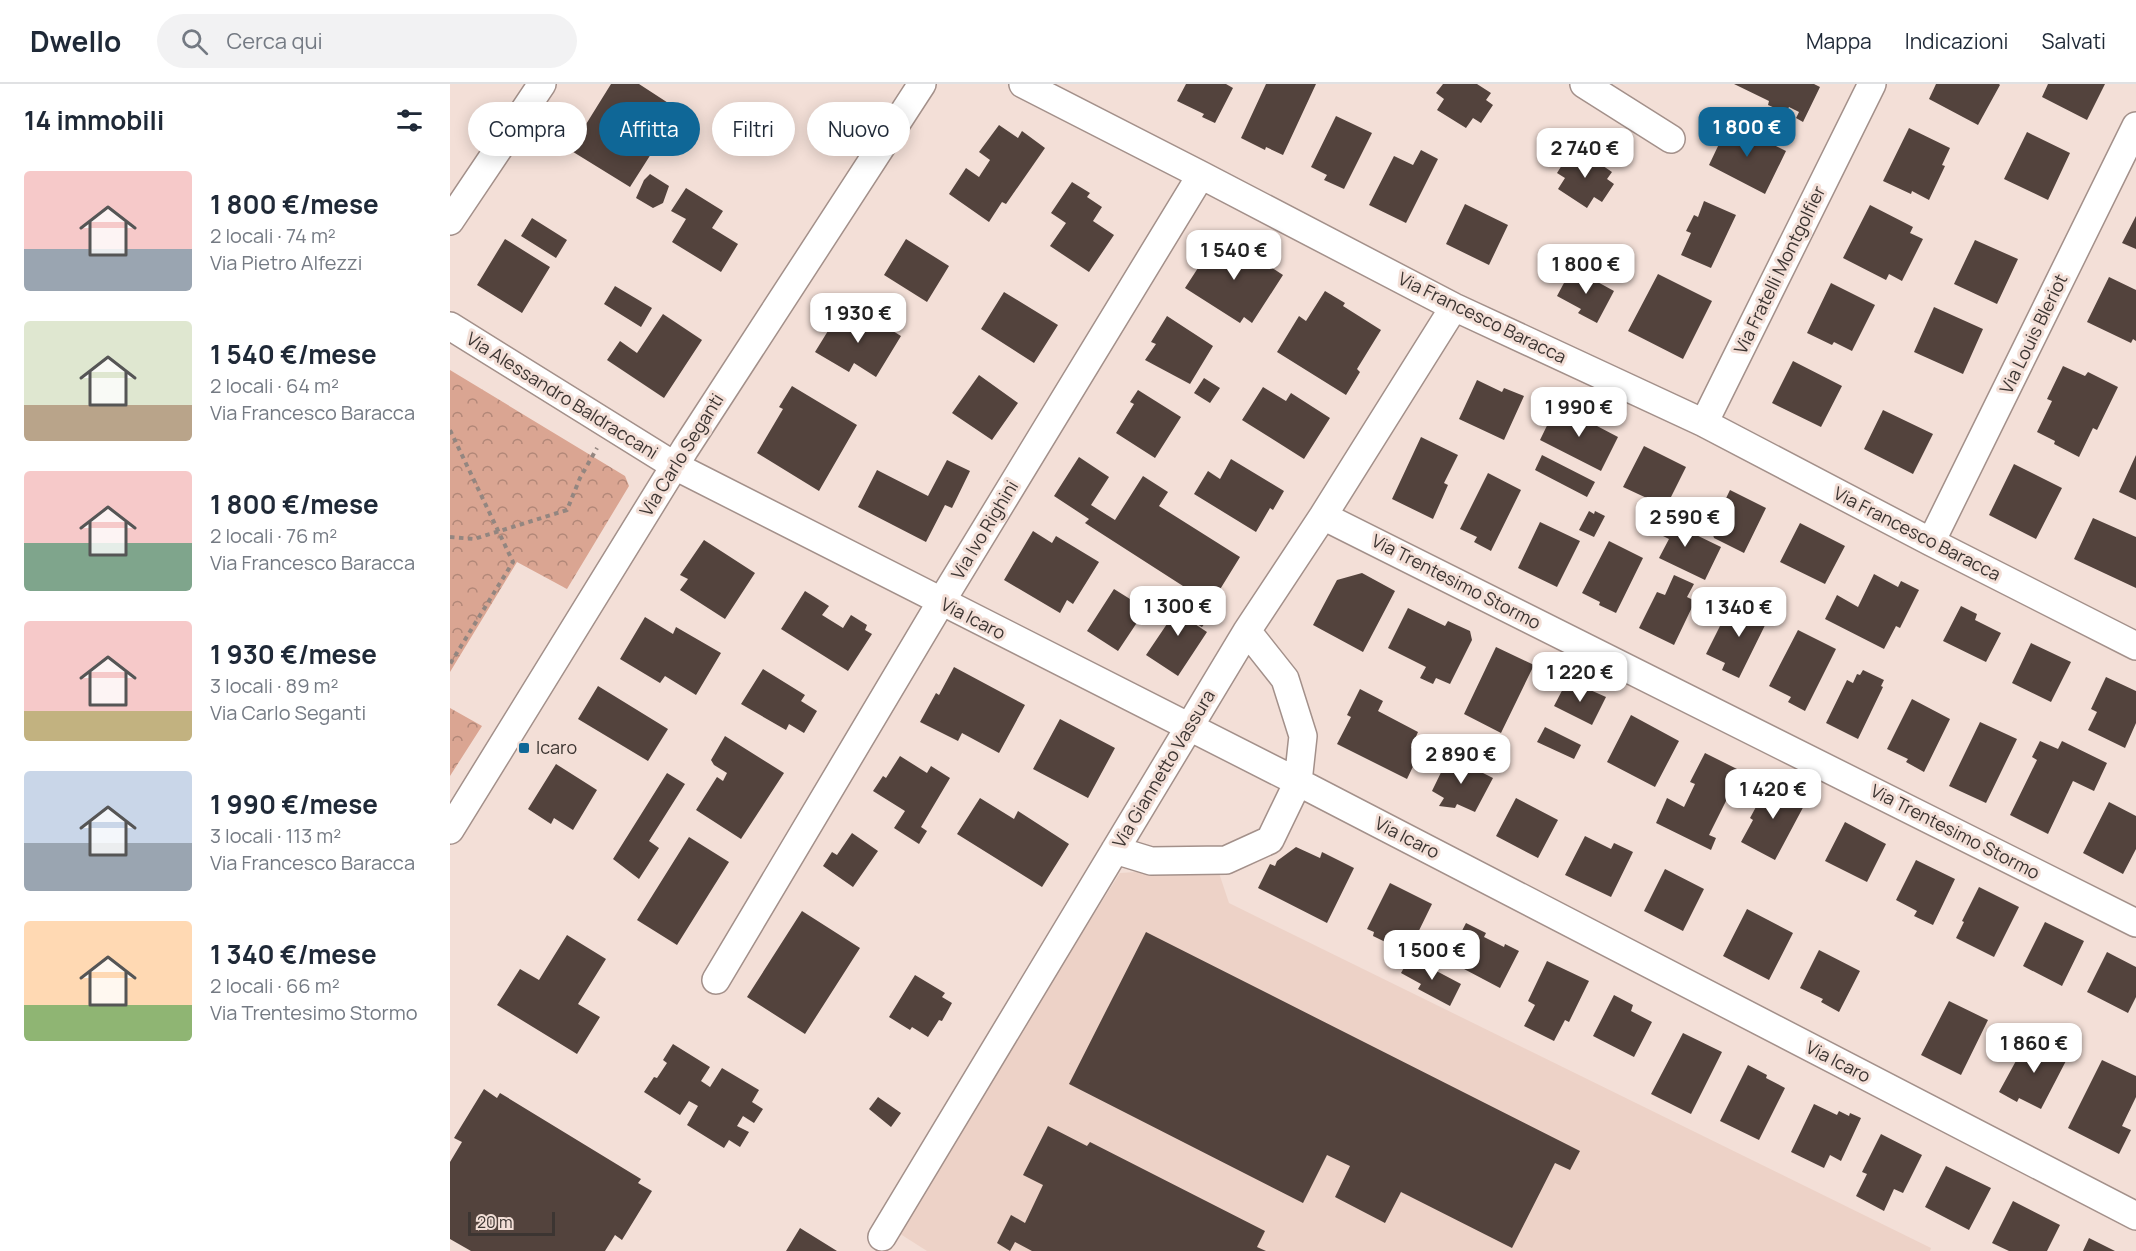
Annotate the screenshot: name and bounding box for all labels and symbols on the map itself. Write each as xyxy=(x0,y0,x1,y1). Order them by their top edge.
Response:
pin: 1 800 € xyxy=(1692,107,1802,158)
pin: 2 740 € xyxy=(1530,128,1640,179)
street label: Via Fratelli Montgolfier xyxy=(1728,181,1830,358)
pin: 1 540 € xyxy=(1179,230,1289,281)
pin: 1 800 € xyxy=(1531,244,1641,295)
street label: Via Francesco Baracca xyxy=(1394,266,1571,368)
street label: Via Louis Bleriot xyxy=(1994,270,2072,397)
pin: 1 930 € xyxy=(803,293,913,344)
street label: Via Alessandro Baldraccani xyxy=(462,326,663,464)
pin: 1 990 € xyxy=(1524,387,1634,438)
street label: Via Carlo Seganti xyxy=(634,389,729,520)
street label: Via Ivo Righini xyxy=(945,475,1023,583)
street label: Via Francesco Baracca xyxy=(1830,481,2005,586)
pin: 2 590 € xyxy=(1630,497,1740,548)
street label: Via Trentesimo Stormo xyxy=(1368,528,1545,634)
pin: 1 300 € xyxy=(1123,586,1233,637)
pin: 1 340 € xyxy=(1684,587,1794,638)
street label: Via Icaro xyxy=(937,592,1010,645)
pin: 1 220 € xyxy=(1525,652,1635,703)
street label: Via Giannetto Vassura xyxy=(1106,685,1220,852)
pin: 2 890 € xyxy=(1406,734,1516,785)
place label: Icaro xyxy=(536,735,577,759)
marker: Icaro xyxy=(517,741,531,755)
pin: 1 420 € xyxy=(1718,769,1828,820)
street label: Via Trentesimo Stormo xyxy=(1867,778,2044,884)
street label: Via Icaro xyxy=(1371,811,1444,864)
pin: 1 500 € xyxy=(1377,930,1487,981)
pin: 1 860 € xyxy=(1979,1023,2089,1074)
street label: Via Icaro xyxy=(1802,1035,1875,1088)
scale bar xyxy=(468,1209,555,1236)

